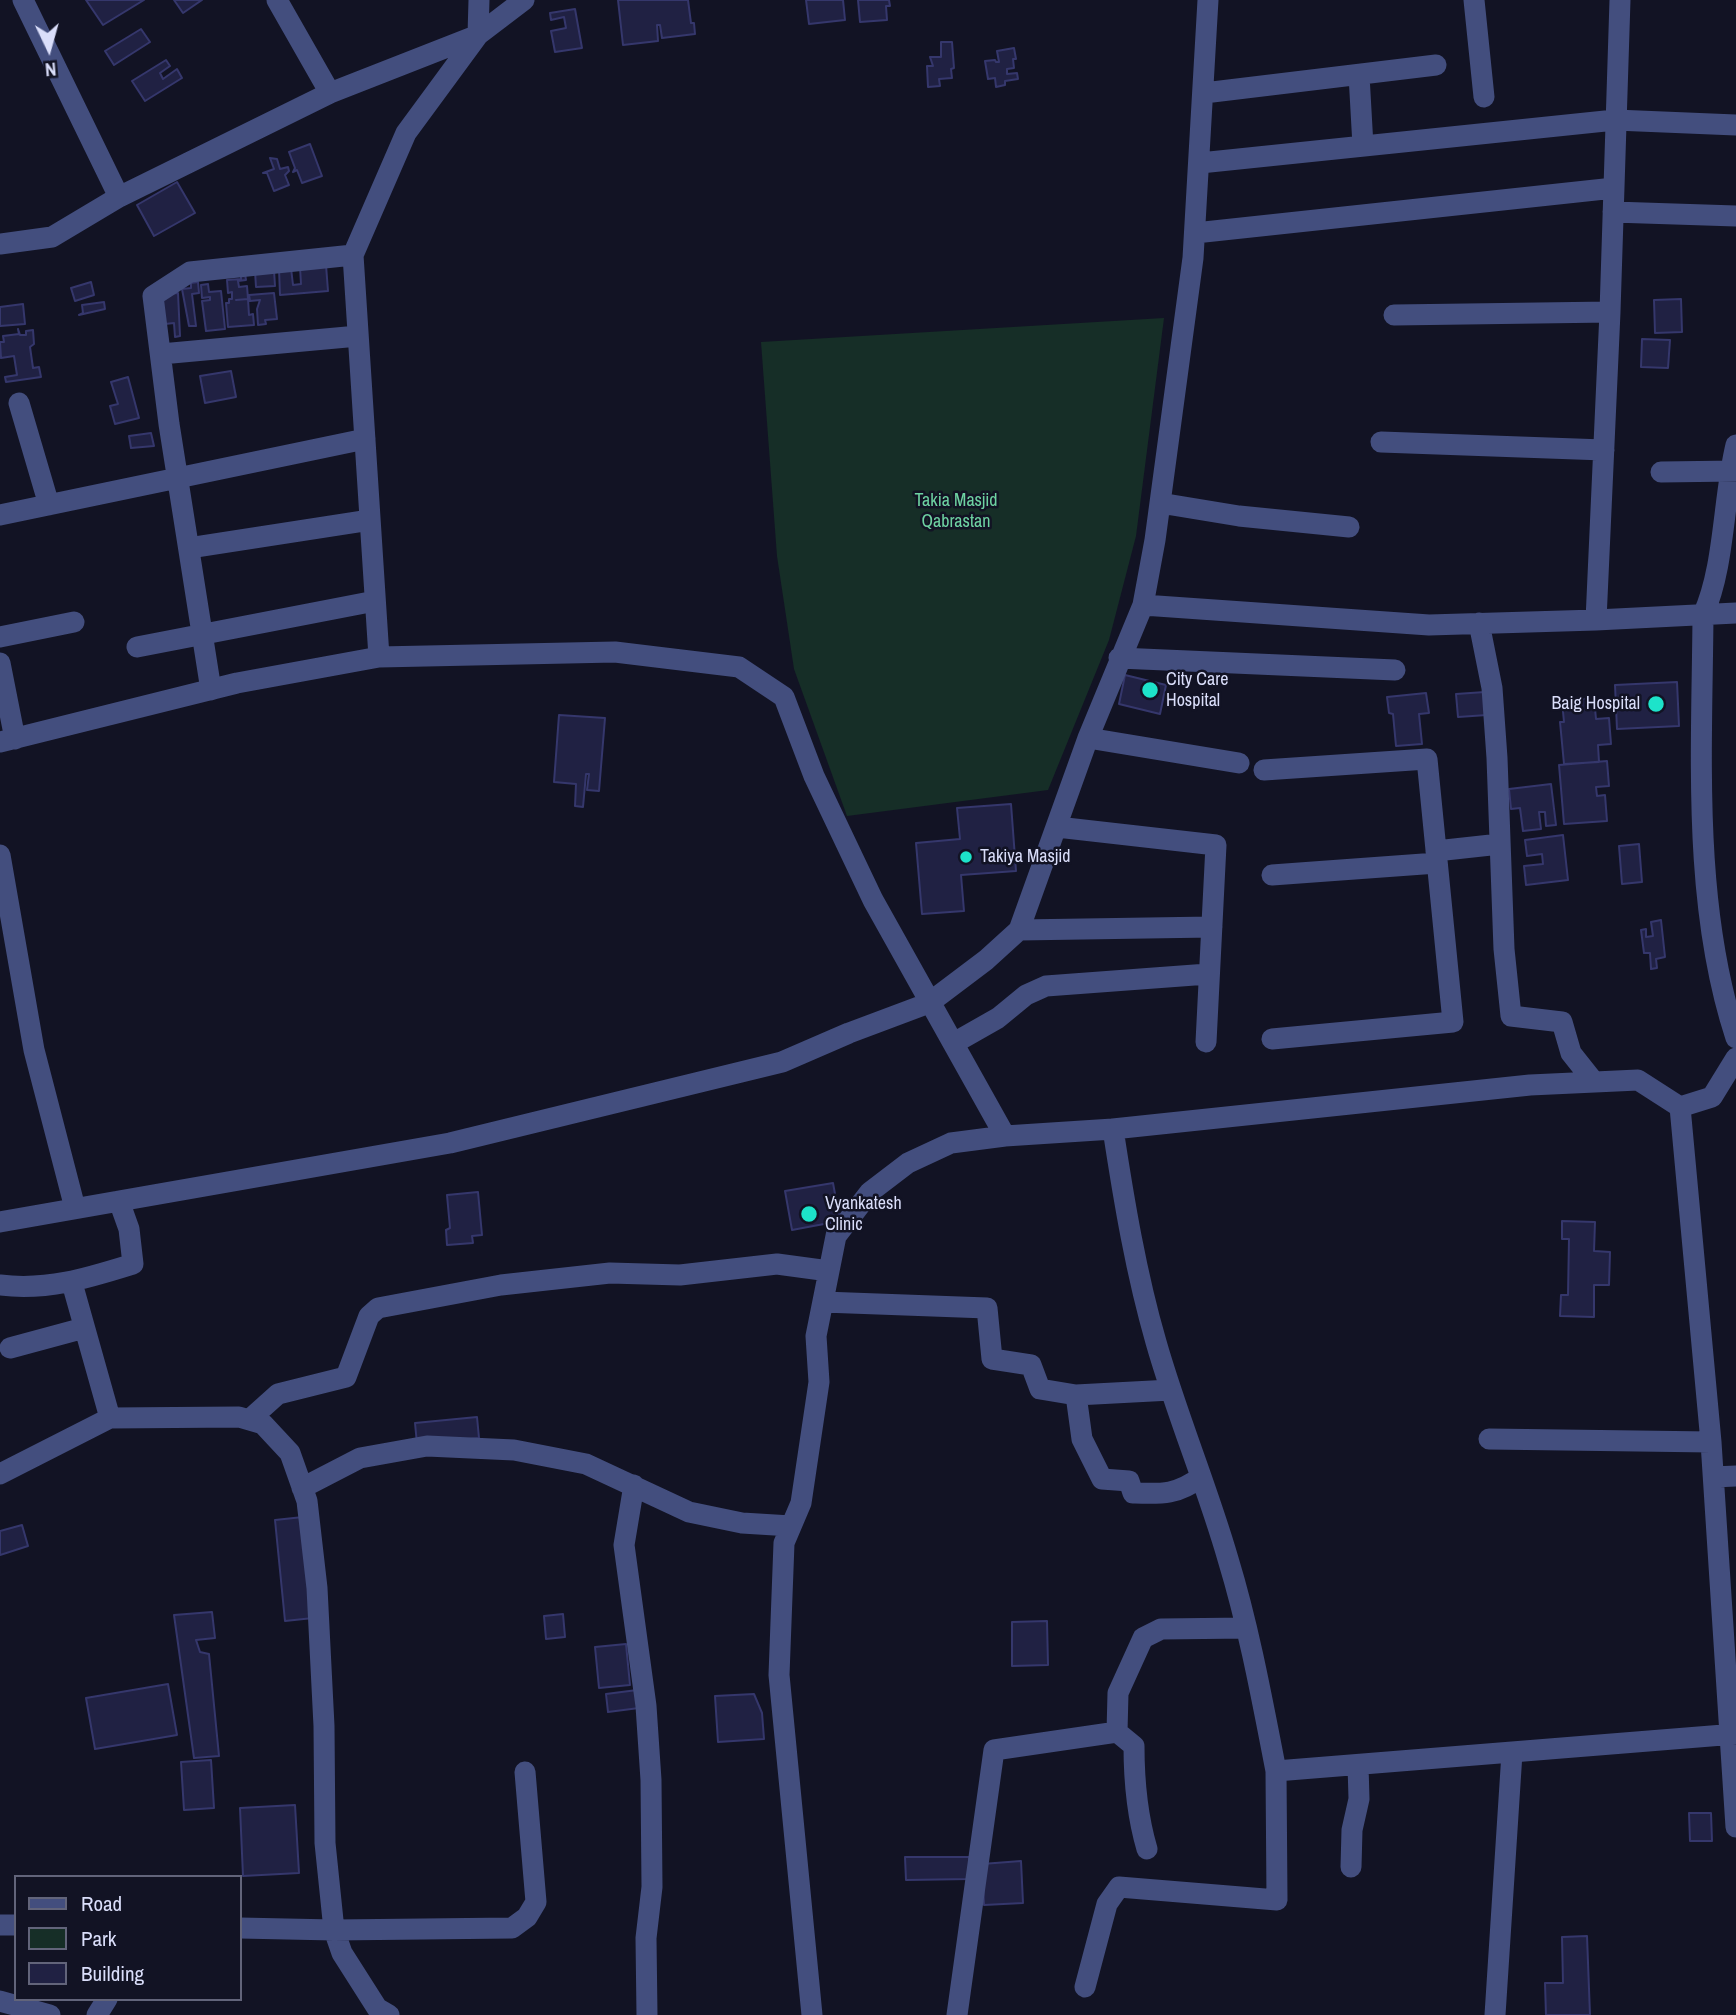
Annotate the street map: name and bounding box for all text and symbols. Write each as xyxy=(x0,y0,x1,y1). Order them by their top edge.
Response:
north arrow xyxy=(14,14,84,84)
text: N xyxy=(44,56,58,83)
park label: Takia Masjid Qabrastan xyxy=(914,490,998,532)
place label: City Care Hospital xyxy=(1166,669,1228,712)
marker: City Care Hospital xyxy=(1140,680,1160,700)
place label: Baig Hospital xyxy=(1551,693,1640,715)
marker: Baig Hospital xyxy=(1646,694,1666,714)
place label: Takiya Masjid xyxy=(980,846,1071,868)
marker: Takiya Masjid xyxy=(958,849,974,865)
place label: Vyankatesh Clinic xyxy=(825,1193,902,1236)
marker: Vyankatesh Clinic xyxy=(799,1204,819,1224)
legend xyxy=(14,1875,242,2001)
text: Road xyxy=(81,1889,122,1918)
text: Park xyxy=(81,1924,116,1953)
text: Building xyxy=(81,1959,144,1988)

